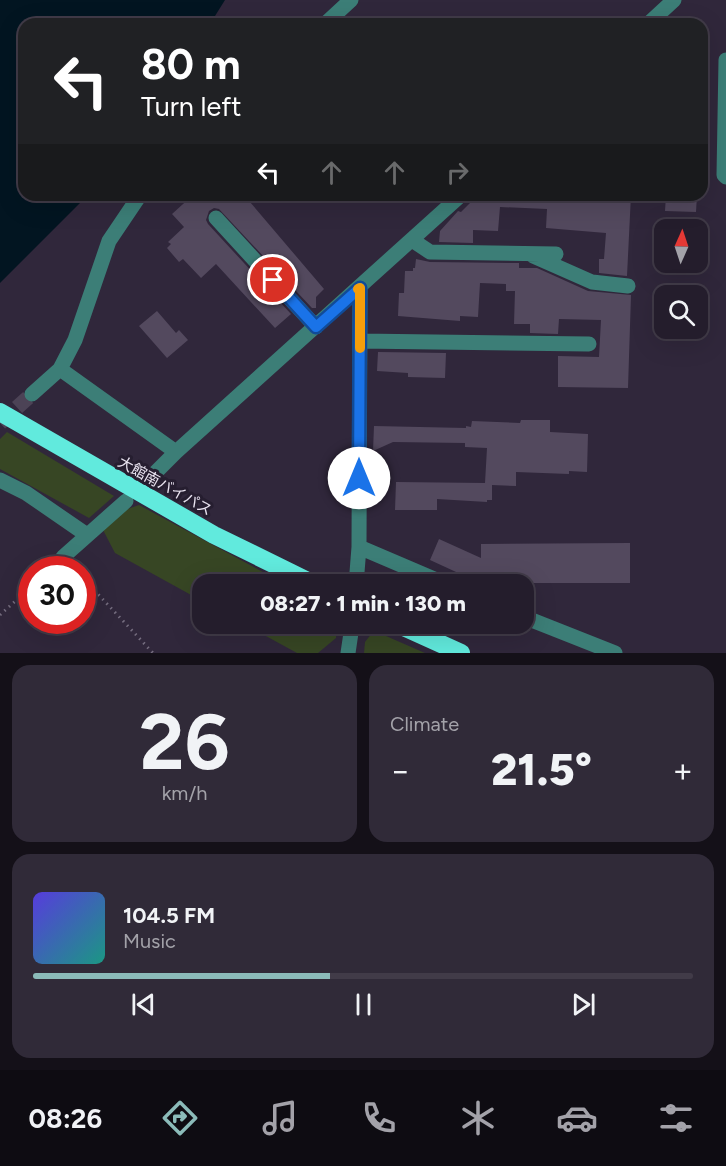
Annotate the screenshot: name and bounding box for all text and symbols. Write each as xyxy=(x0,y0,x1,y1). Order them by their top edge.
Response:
text: 80 m xyxy=(141,39,241,90)
icon: left xyxy=(42,42,120,120)
text: Turn left xyxy=(141,90,241,123)
icon: left xyxy=(252,156,285,189)
icon: ahead xyxy=(315,156,348,189)
icon: ahead xyxy=(378,156,411,189)
icon: right xyxy=(441,156,474,189)
north arrow xyxy=(654,219,708,273)
map controls xyxy=(654,219,708,339)
pin xyxy=(247,254,298,305)
icon: arrive xyxy=(256,263,289,296)
button: search xyxy=(654,285,708,339)
position arrow xyxy=(327,446,391,510)
street label: 大館南バイパス xyxy=(115,453,215,519)
speed limit sign: 30 xyxy=(18,556,96,634)
text: 08:27 · 1 min · 130 m xyxy=(260,590,466,617)
text: 26 xyxy=(139,695,230,789)
text: Climate xyxy=(390,712,459,736)
text: 21.5° xyxy=(491,742,592,796)
text: − xyxy=(390,751,411,790)
text: + xyxy=(672,751,693,790)
text: km/h xyxy=(162,781,207,805)
text: 104.5 FM xyxy=(123,902,215,929)
text: Music xyxy=(123,929,176,953)
icon: previous xyxy=(127,988,160,1021)
icon: pause xyxy=(347,988,380,1021)
icon: next xyxy=(567,988,600,1021)
icon: directions xyxy=(159,1097,201,1139)
icon: music xyxy=(259,1097,301,1139)
icon: phone xyxy=(358,1097,400,1139)
icon: climate xyxy=(457,1097,499,1139)
icon: car xyxy=(556,1097,598,1139)
icon: filters xyxy=(655,1097,697,1139)
text: 08:26 xyxy=(29,1102,102,1135)

